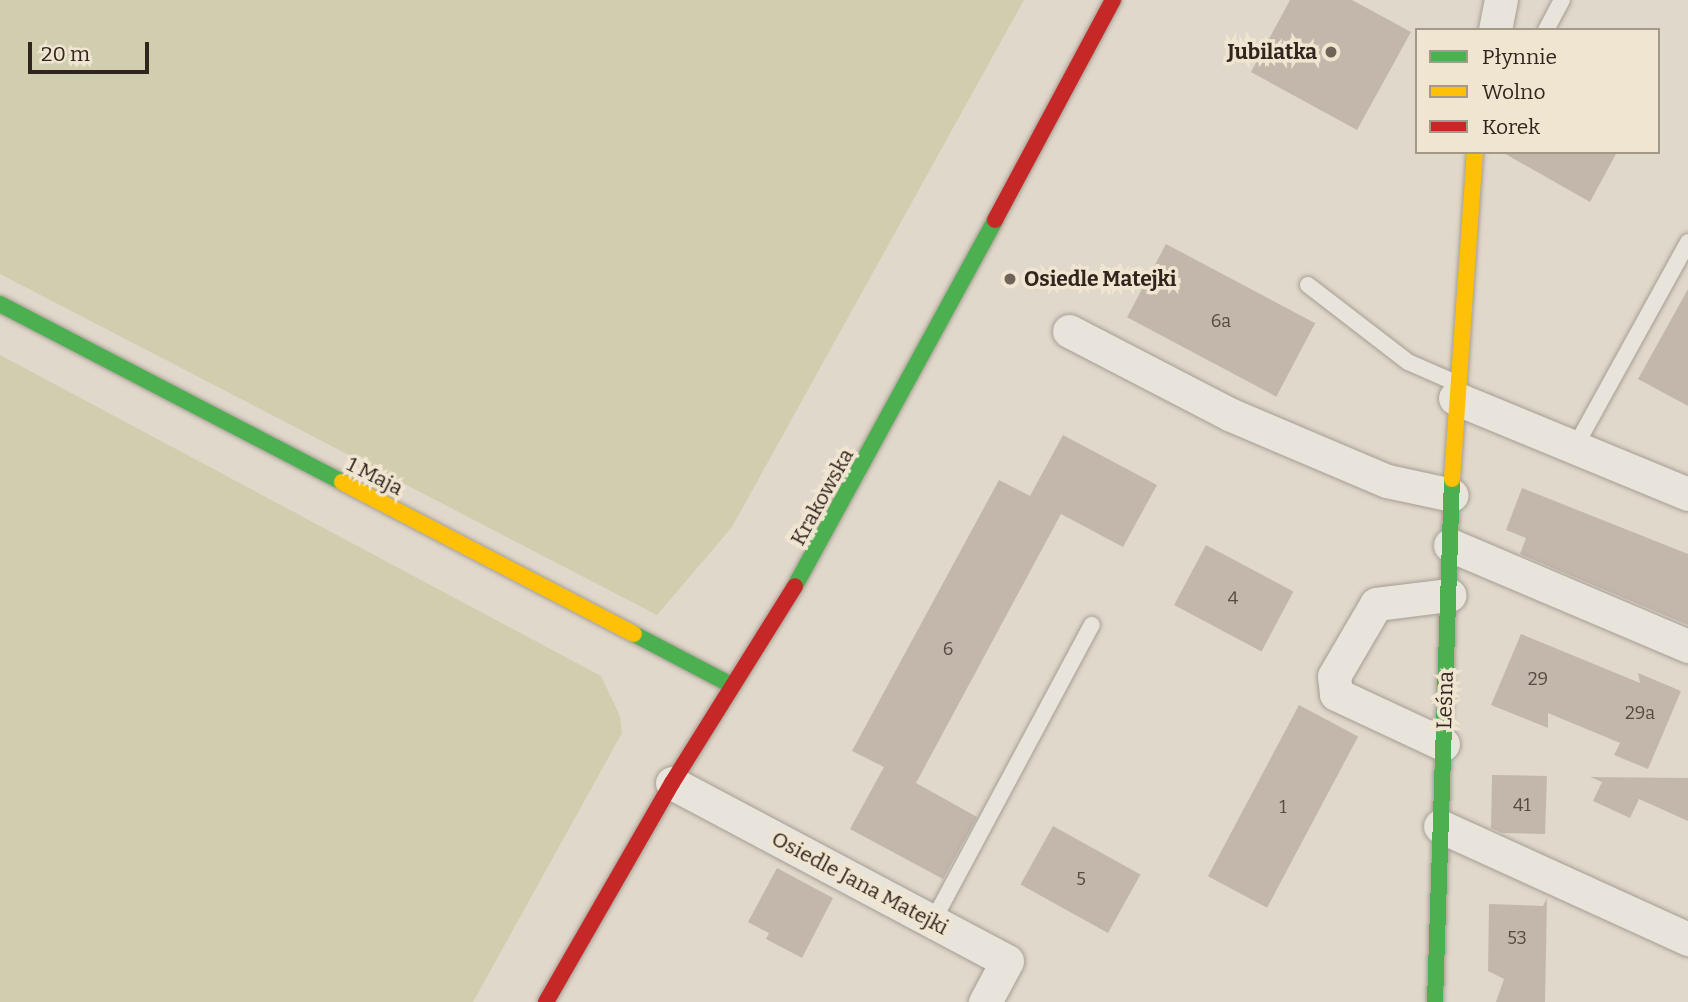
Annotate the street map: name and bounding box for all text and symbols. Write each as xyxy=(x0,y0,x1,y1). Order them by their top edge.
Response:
scale bar xyxy=(32,28,152,72)
legend xyxy=(1415,28,1660,154)
place label: Jubilatka xyxy=(1228,39,1317,65)
text: 20 m xyxy=(41,41,90,67)
marker: Jubilatka xyxy=(1323,44,1339,60)
text: Płynnie xyxy=(1482,44,1557,70)
text: Wolno xyxy=(1482,79,1545,105)
text: Korek xyxy=(1482,114,1540,140)
place label: Osiedle Matejki xyxy=(1024,266,1176,292)
marker: Osiedle Matejki xyxy=(1002,271,1018,287)
house number: 6a xyxy=(1211,310,1231,332)
street label: Krakowska xyxy=(785,444,859,550)
street label: 1 Maja xyxy=(343,451,407,501)
house number: 4 xyxy=(1228,587,1238,609)
house number: 6 xyxy=(943,638,953,660)
house number: 29 xyxy=(1528,668,1548,690)
street label: Leśna xyxy=(1431,671,1459,729)
house number: 29a xyxy=(1625,702,1655,724)
house number: 41 xyxy=(1513,794,1531,816)
house number: 1 xyxy=(1279,796,1287,818)
street label: Osiedle Jana Matejki xyxy=(767,826,953,940)
house number: 5 xyxy=(1076,868,1086,890)
house number: 53 xyxy=(1507,927,1527,949)

